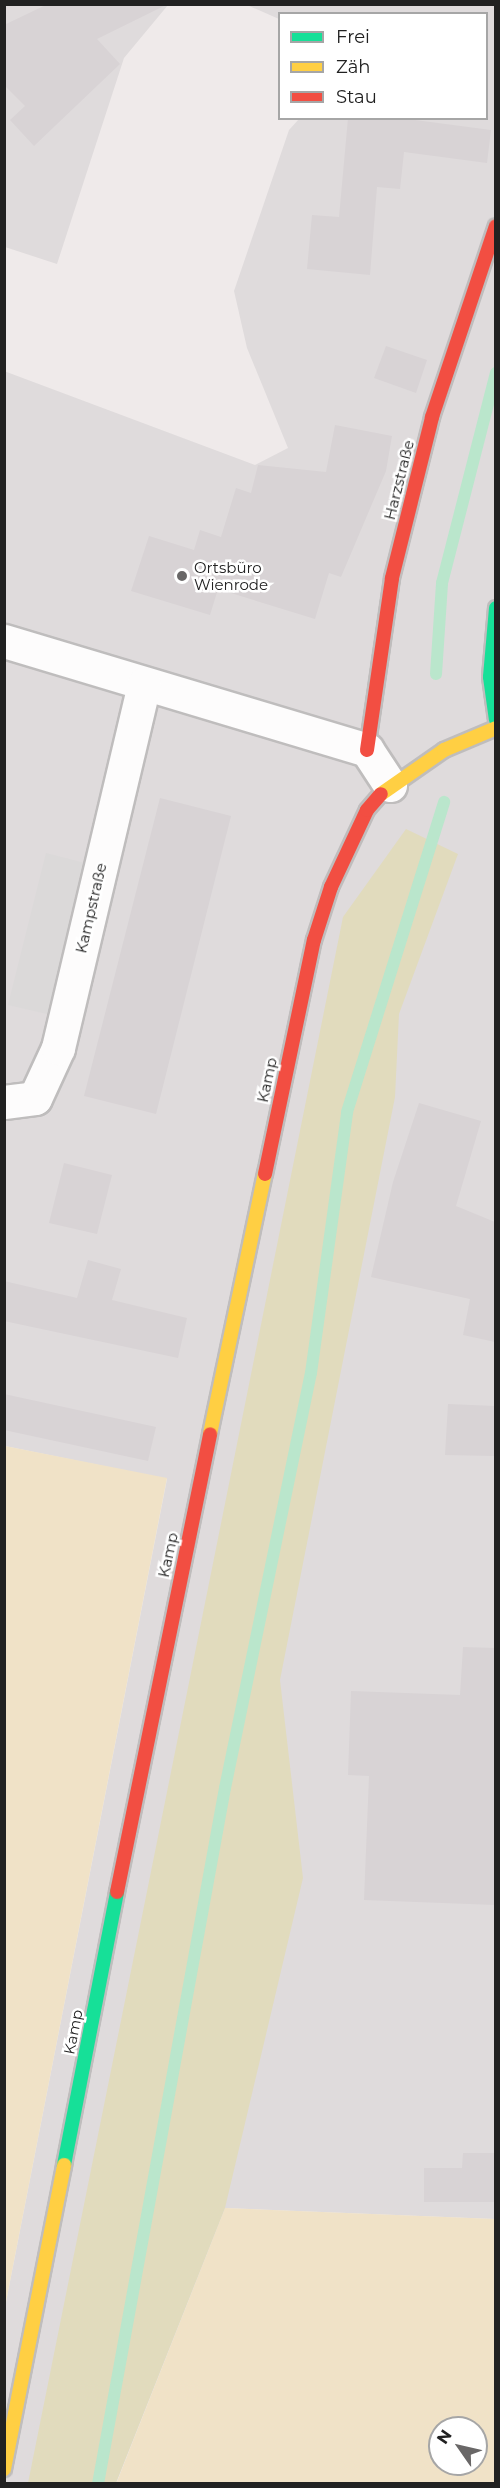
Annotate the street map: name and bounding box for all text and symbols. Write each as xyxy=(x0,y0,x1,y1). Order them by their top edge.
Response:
legend xyxy=(278,12,488,120)
text: Frei xyxy=(336,26,370,48)
text: Zäh xyxy=(336,56,371,78)
text: Stau xyxy=(336,86,377,108)
street label: Harzstraße xyxy=(380,438,418,522)
place label: Ortsbüro Wienrode xyxy=(194,558,268,593)
marker: Ortsbüro Wienrode xyxy=(175,569,189,583)
street label: Kampstraße xyxy=(72,861,110,955)
street label: Kamp xyxy=(253,1056,281,1104)
street label: Kamp xyxy=(154,1531,182,1579)
street label: Kamp xyxy=(60,2008,86,2056)
north arrow xyxy=(428,2416,488,2476)
text: N xyxy=(433,2426,456,2447)

